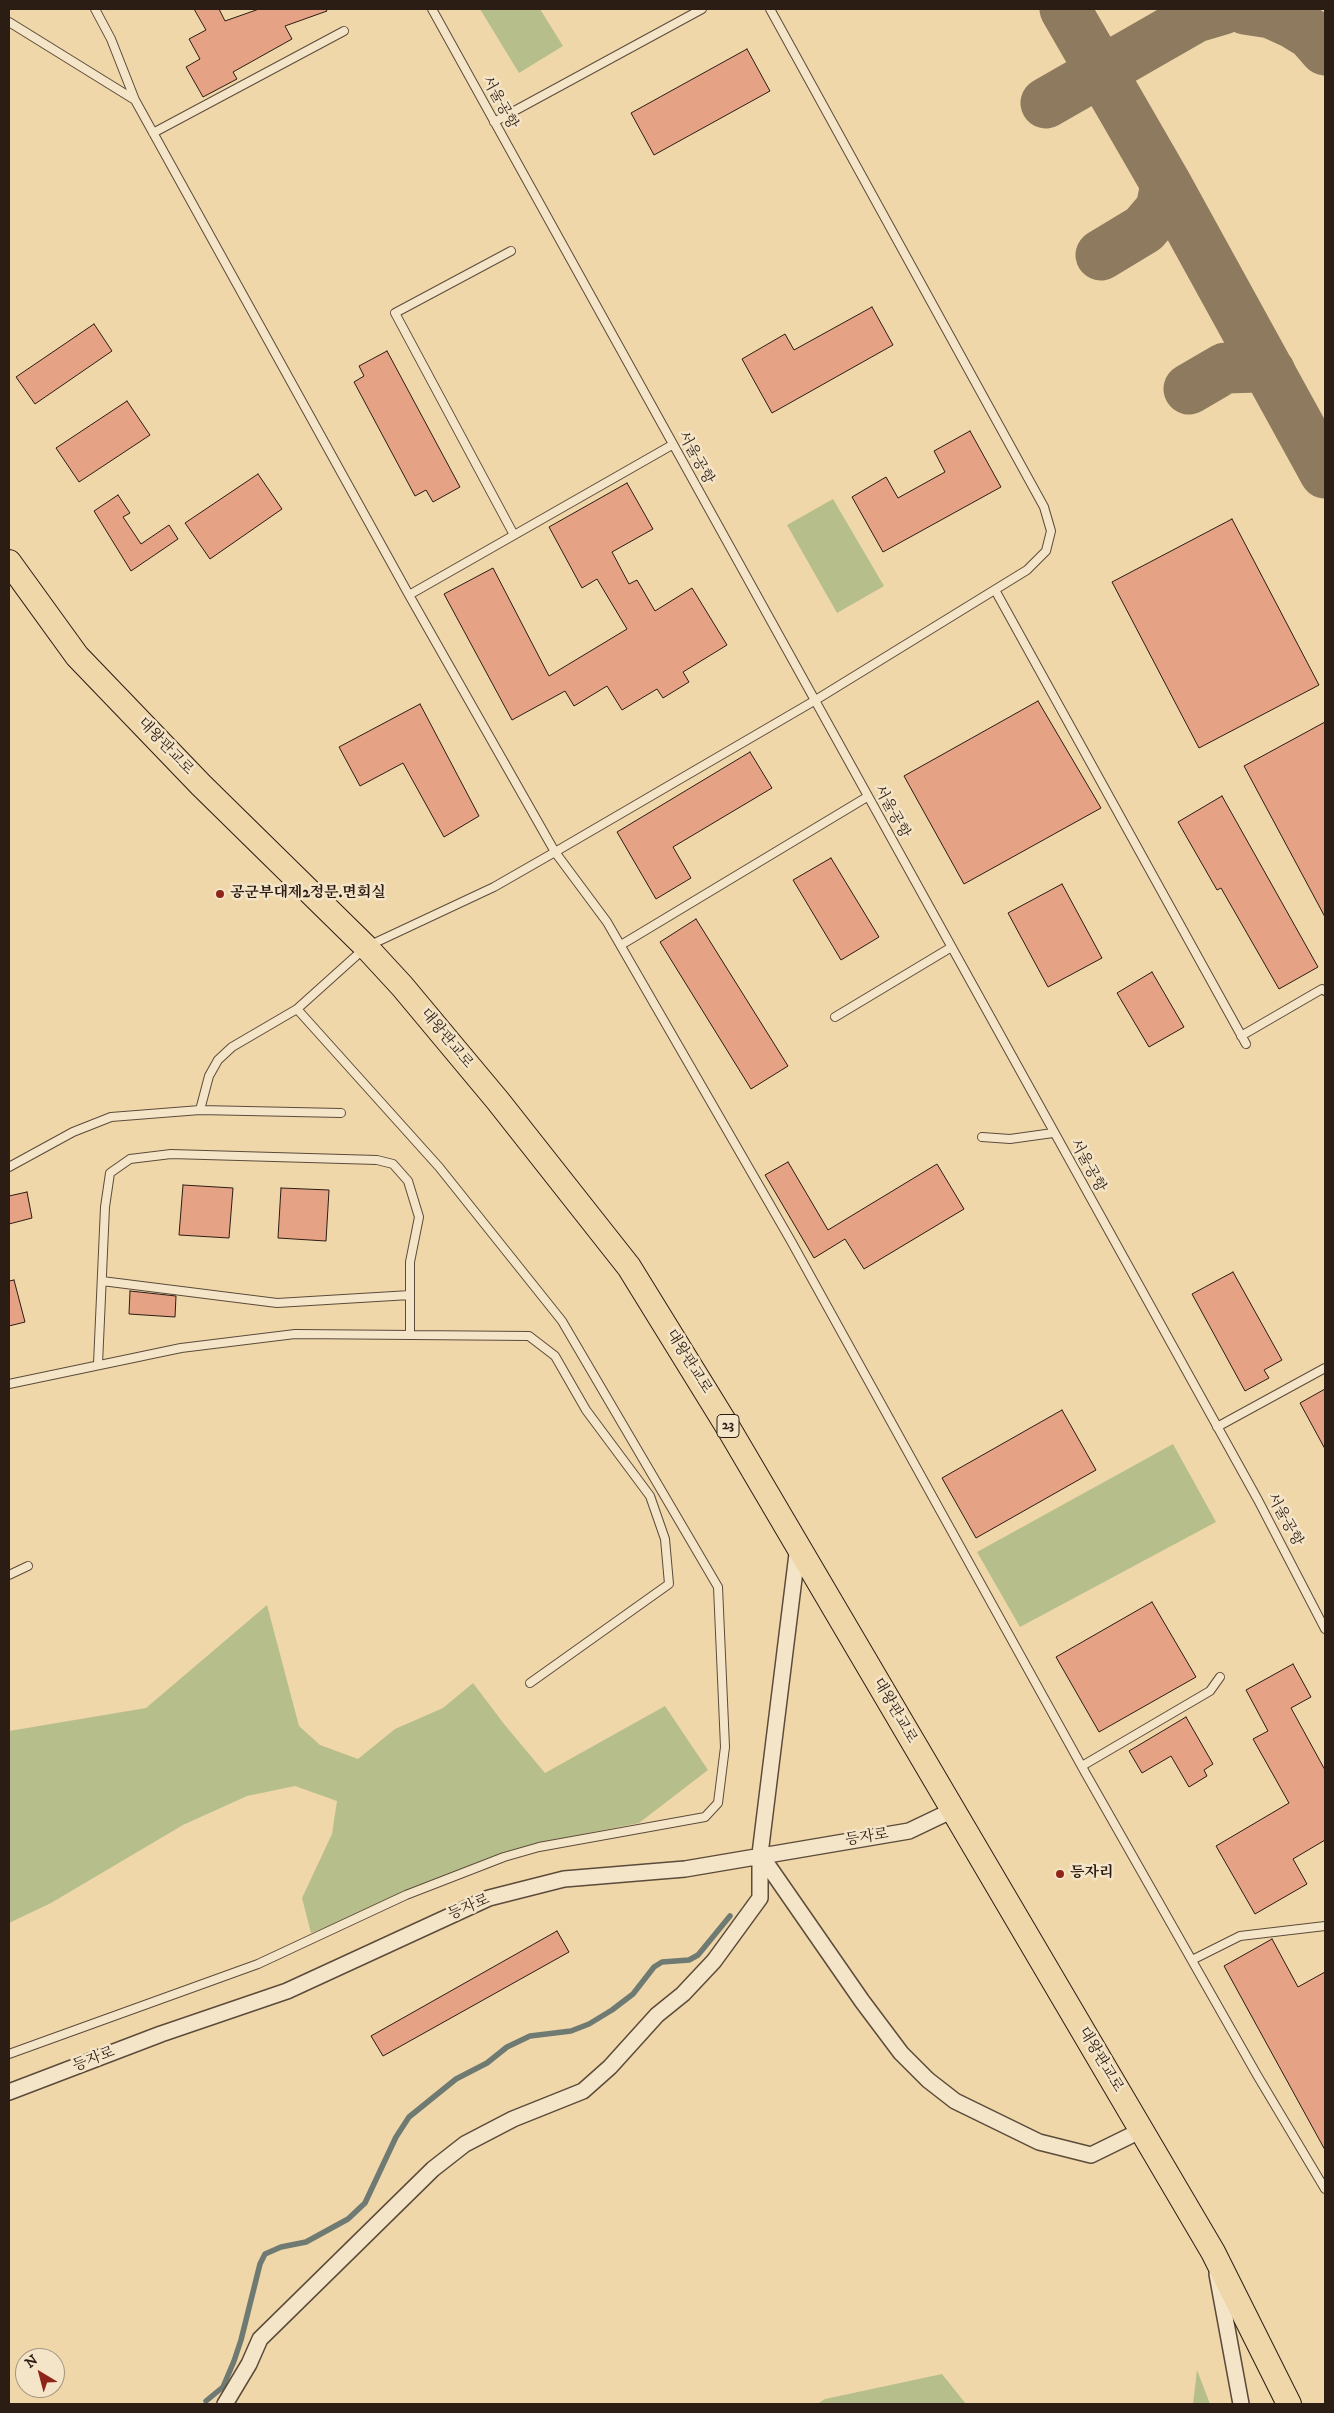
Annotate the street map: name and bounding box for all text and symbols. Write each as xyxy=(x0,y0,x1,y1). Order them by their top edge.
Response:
street label: 서울공항 xyxy=(477,73,521,133)
street label: 서울공항 xyxy=(673,428,717,488)
street label: 대왕판교로 xyxy=(133,715,197,779)
street label: 서울공항 xyxy=(869,782,913,842)
place label: 공군부대제2정문.면회실 xyxy=(230,885,386,903)
marker: 공군부대제2정문.면회실 xyxy=(214,888,226,900)
street label: 대왕판교로 xyxy=(416,1005,476,1073)
street label: 서울공항 xyxy=(1065,1136,1109,1196)
street label: 대왕판교로 xyxy=(661,1327,715,1397)
road number: 23 xyxy=(717,1414,739,1438)
street label: 서울공항 xyxy=(1262,1490,1306,1550)
street label: 대왕판교로 xyxy=(868,1675,920,1747)
street label: 등자로 xyxy=(844,1826,890,1850)
place label: 등자리 xyxy=(1070,1865,1113,1883)
marker: 등자리 xyxy=(1054,1868,1066,1880)
street label: 등자로 xyxy=(445,1891,493,1925)
street label: 대왕판교로 xyxy=(1074,2024,1126,2096)
street label: 등자로 xyxy=(70,2044,118,2076)
north arrow xyxy=(15,2348,65,2398)
text: N xyxy=(22,2351,42,2372)

